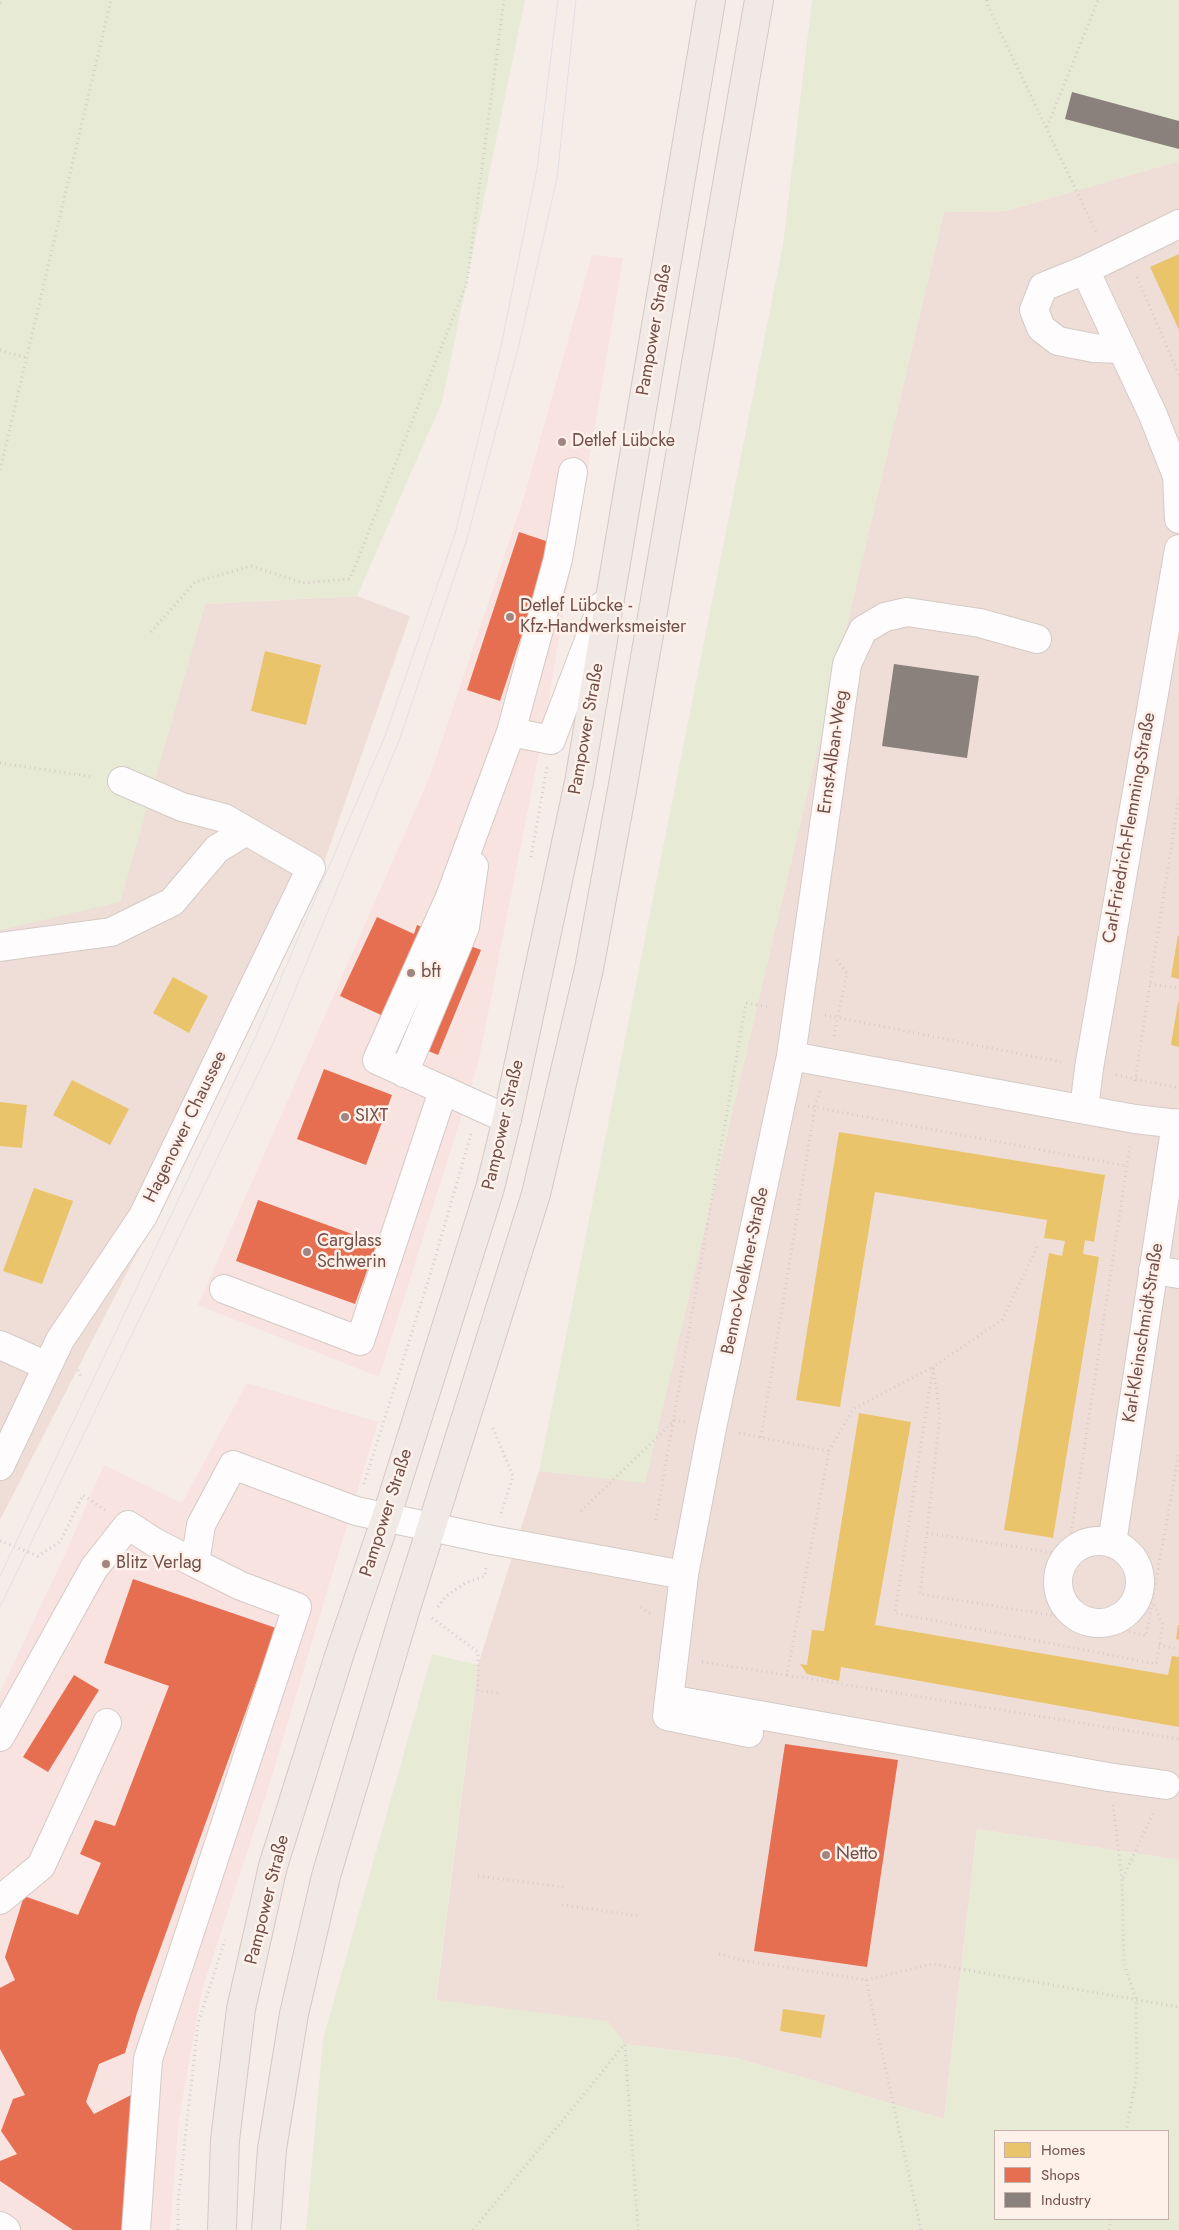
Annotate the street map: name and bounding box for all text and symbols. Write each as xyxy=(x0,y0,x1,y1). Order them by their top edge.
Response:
street label: Pampower Straße xyxy=(633,263,677,397)
place label: Detlef Lübcke xyxy=(572,431,675,453)
marker: Detlef Lübcke xyxy=(556,436,568,448)
place label: Detlef Lübcke - Kfz-Handwerksmeister xyxy=(520,596,686,638)
marker: Detlef Lübcke - Kfz-Handwerksmeister xyxy=(504,611,516,623)
street label: Pampower Straße xyxy=(565,662,609,796)
street label: Ernst-Alban-Weg xyxy=(815,689,853,815)
street label: Carl-Friedrich-Flemming-Straße xyxy=(1099,711,1161,945)
place label: bft xyxy=(421,962,441,984)
marker: bft xyxy=(405,967,417,979)
street label: Hagenower Chaussee xyxy=(140,1048,232,1206)
street label: Pampower Straße xyxy=(479,1058,529,1192)
place label: SIXT xyxy=(355,1106,388,1128)
marker: SIXT xyxy=(339,1111,351,1123)
street label: Benno-Voelkner-Straße xyxy=(718,1185,774,1357)
place label: Carglass Schwerin xyxy=(317,1231,386,1274)
street label: Karl-Kleinschmidt-Straße xyxy=(1119,1242,1169,1424)
marker: Carglass Schwerin xyxy=(301,1246,313,1258)
street label: Pampower Straße xyxy=(356,1446,418,1580)
place label: Blitz Verlag xyxy=(116,1553,202,1575)
marker: Blitz Verlag xyxy=(100,1558,112,1570)
street label: Pampower Straße xyxy=(241,1833,295,1967)
place label: Netto xyxy=(836,1844,878,1866)
marker: Netto xyxy=(820,1849,832,1861)
legend xyxy=(994,2130,1169,2220)
text: Homes xyxy=(1041,2139,1085,2161)
text: Shops xyxy=(1041,2164,1080,2186)
text: Industry xyxy=(1041,2189,1091,2211)

